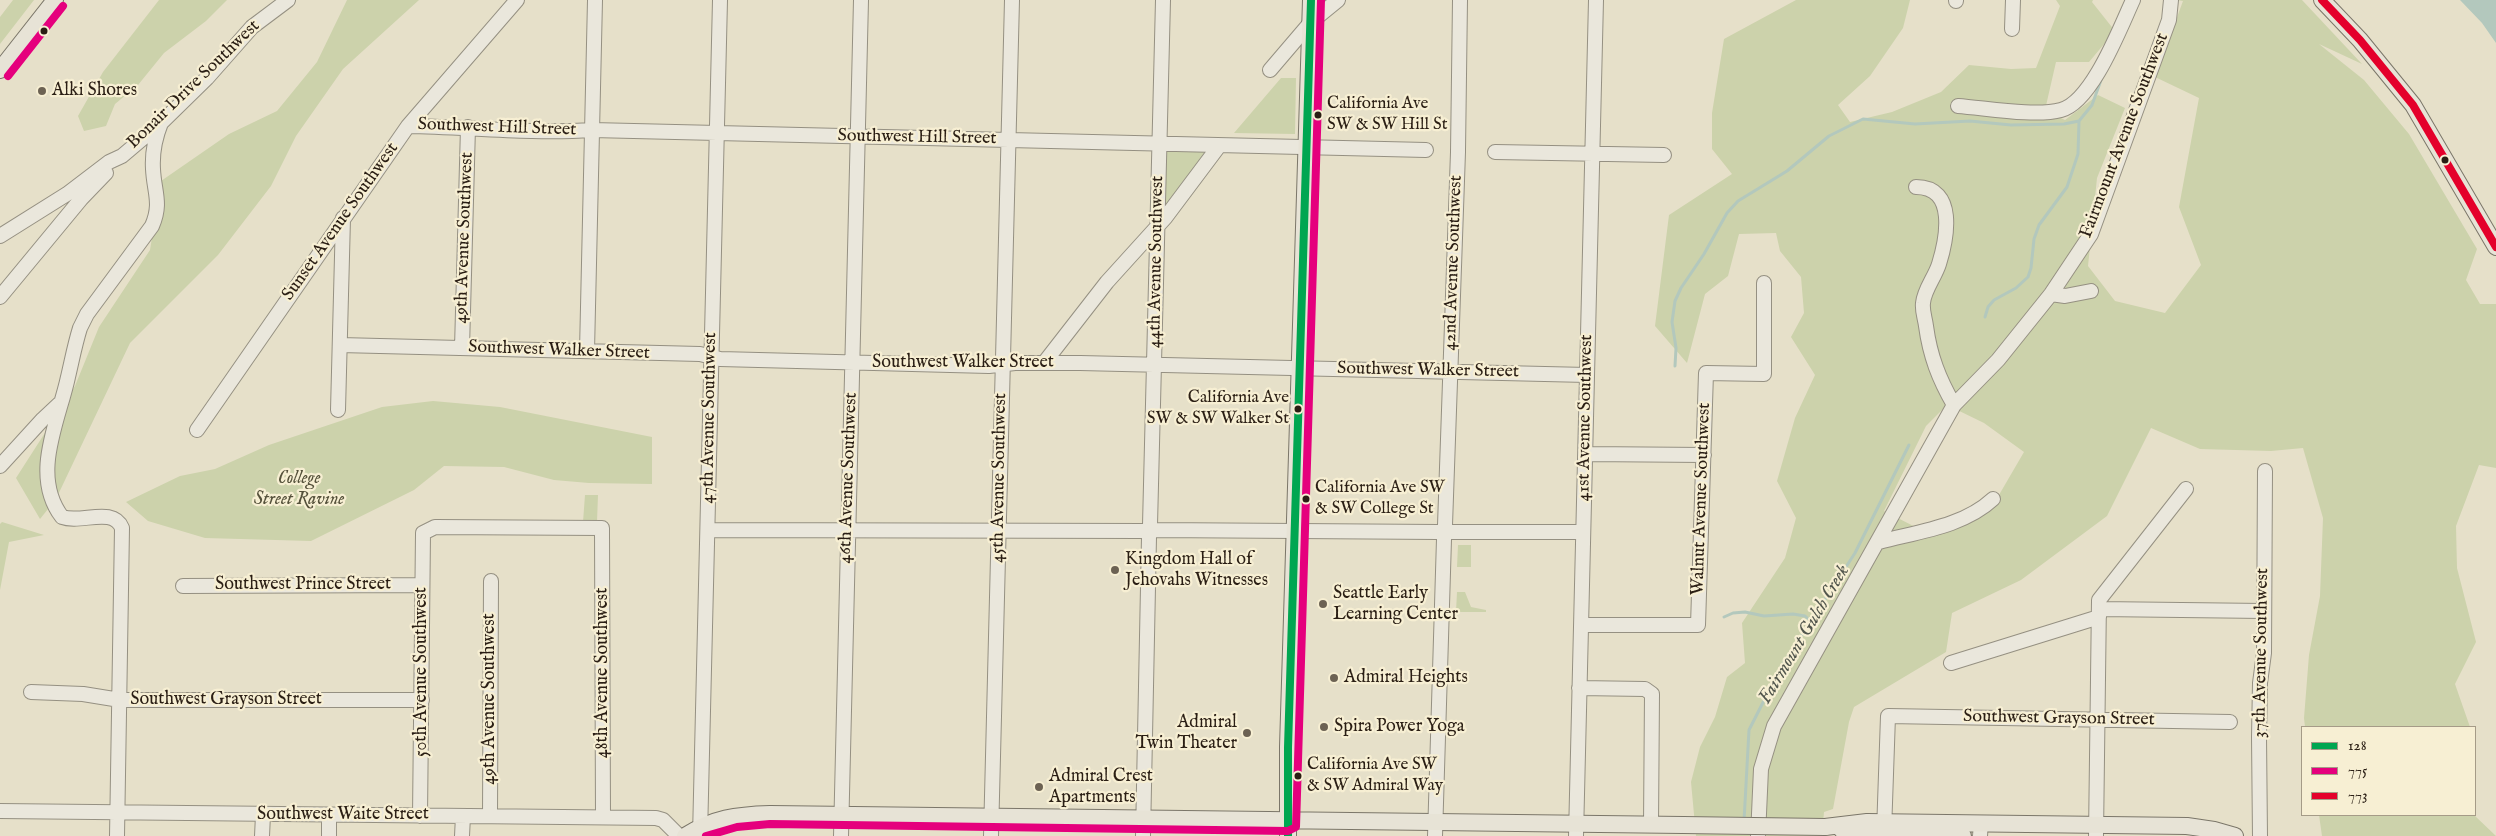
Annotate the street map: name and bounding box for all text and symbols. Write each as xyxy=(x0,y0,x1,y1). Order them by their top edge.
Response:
street label: Bonair Drive Southwest xyxy=(123,16,265,154)
unlabelled marker xyxy=(39,26,49,36)
street label: Fairmount Avenue Southwest xyxy=(2076,30,2174,242)
place label: Alki Shores xyxy=(52,80,137,102)
marker: Alki Shores xyxy=(36,85,48,97)
place label: California Ave SW & SW Hill St xyxy=(1327,95,1447,135)
marker: California Ave SW & SW Hill St xyxy=(1313,110,1323,120)
street label: Southwest Hill Street xyxy=(417,114,577,142)
street label: Southwest Hill Street xyxy=(837,126,997,150)
street label: Sunset Avenue Southwest xyxy=(278,139,404,305)
street label: 49th Avenue Southwest xyxy=(451,152,479,324)
unlabelled marker xyxy=(2440,155,2450,165)
street label: 42nd Avenue Southwest xyxy=(1440,175,1468,351)
street label: 44th Avenue Southwest xyxy=(1145,176,1169,348)
street label: 47th Avenue Southwest xyxy=(698,332,722,504)
street label: 41st Avenue Southwest xyxy=(1574,334,1598,502)
street label: Southwest Walker Street xyxy=(468,337,650,365)
street label: Southwest Walker Street xyxy=(872,352,1054,374)
street label: Southwest Walker Street xyxy=(1337,359,1519,383)
place label: California Ave SW & SW Walker St xyxy=(1147,389,1289,429)
street label: 46th Avenue Southwest xyxy=(835,392,863,564)
street label: 45th Avenue Southwest xyxy=(988,393,1012,563)
street label: Walnut Avenue Southwest xyxy=(1688,402,1716,596)
marker: California Ave SW & SW Walker St xyxy=(1293,404,1303,414)
park label: College Street Ravine xyxy=(254,468,344,510)
place label: California Ave SW & SW College St xyxy=(1315,479,1445,519)
marker: California Ave SW & SW College St xyxy=(1301,494,1311,504)
place label: Kingdom Hall of Jehovahs Witnesses xyxy=(1125,549,1268,592)
water label: Fairmount Gulch Creek xyxy=(1755,561,1855,709)
marker: Kingdom Hall of Jehovahs Witnesses xyxy=(1109,564,1121,576)
street label: 37th Avenue Southwest xyxy=(2250,568,2274,738)
street label: Southwest Prince Street xyxy=(215,574,391,596)
place label: Seattle Early Learning Center xyxy=(1333,583,1458,626)
street label: 50th Avenue Southwest xyxy=(411,587,433,757)
street label: 48th Avenue Southwest xyxy=(592,588,614,758)
marker: Seattle Early Learning Center xyxy=(1317,598,1329,610)
street label: 49th Avenue Southwest xyxy=(479,613,501,785)
place label: Admiral Heights xyxy=(1344,667,1468,689)
marker: Admiral Heights xyxy=(1328,672,1340,684)
street label: Southwest Grayson Street xyxy=(130,689,322,711)
street label: Southwest Grayson Street xyxy=(1963,707,2155,731)
place label: Admiral Twin Theater xyxy=(1135,712,1237,754)
place label: Spira Power Yoga xyxy=(1334,716,1465,738)
marker: Spira Power Yoga xyxy=(1318,721,1330,733)
legend xyxy=(2301,726,2476,816)
marker: Admiral Twin Theater xyxy=(1241,727,1253,739)
text: 128 xyxy=(2348,736,2367,755)
place label: California Ave SW & SW Admiral Way xyxy=(1307,756,1443,796)
text: 775 xyxy=(2348,761,2367,780)
place label: Admiral Crest Apartments xyxy=(1049,766,1153,809)
marker: California Ave SW & SW Admiral Way xyxy=(1293,771,1303,781)
marker: Admiral Crest Apartments xyxy=(1033,781,1045,793)
text: 773 xyxy=(2348,786,2368,805)
street label: Southwest Waite Street xyxy=(257,804,429,826)

